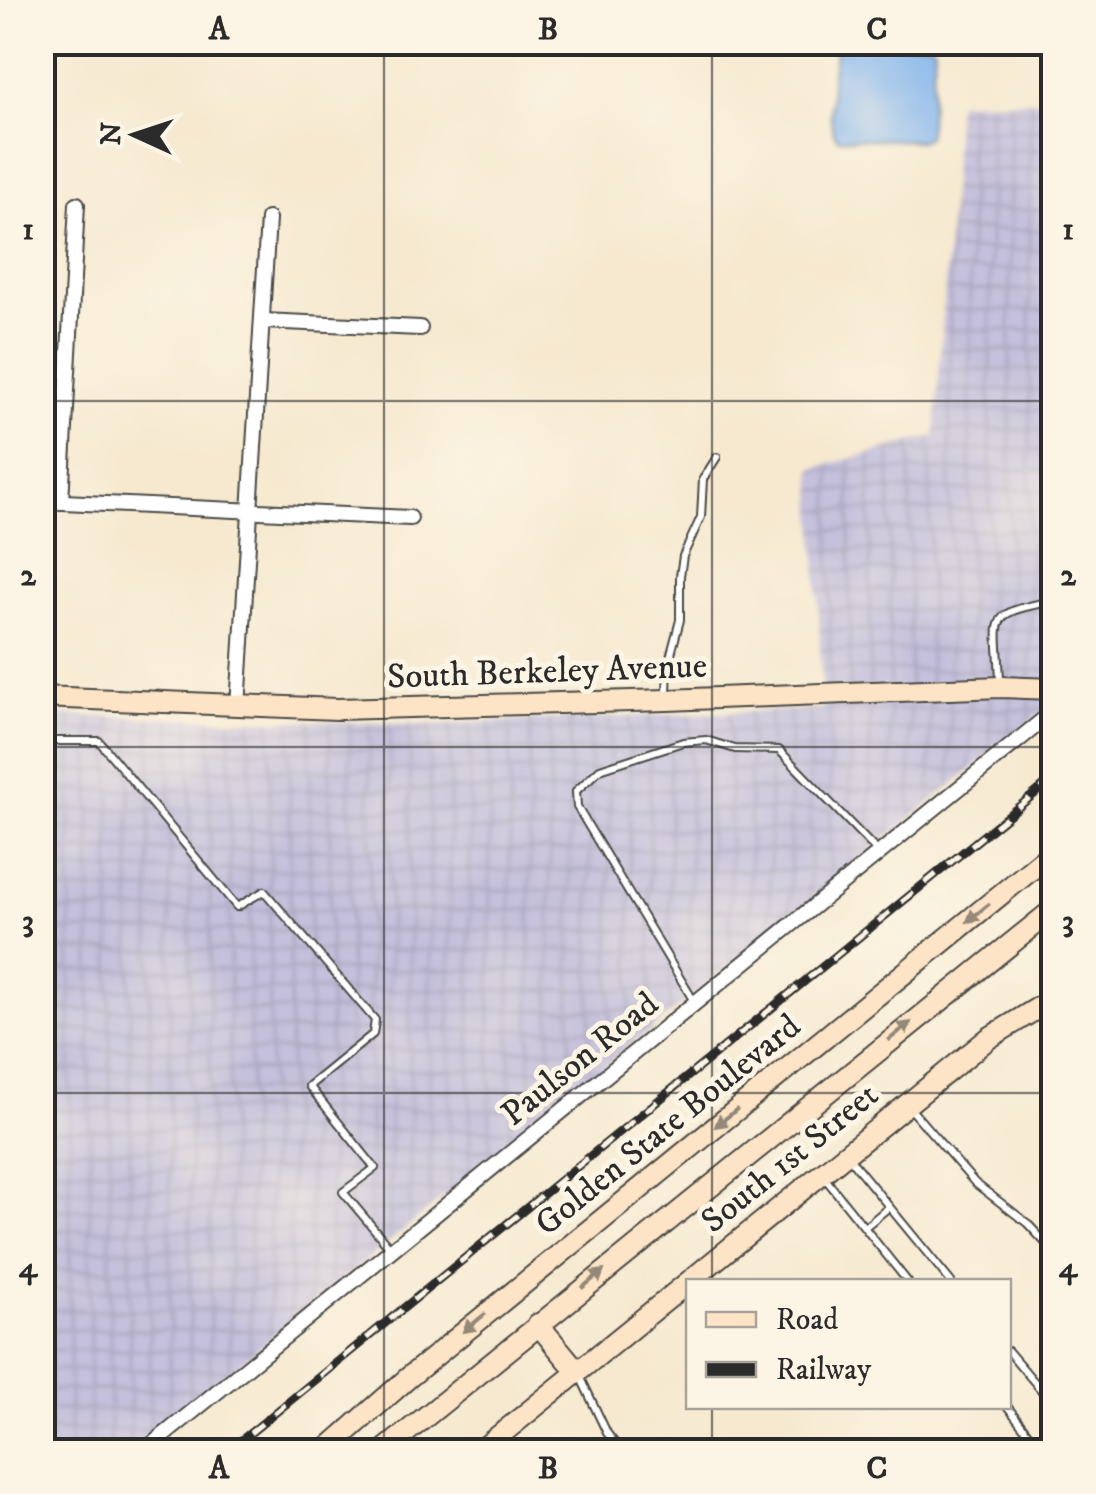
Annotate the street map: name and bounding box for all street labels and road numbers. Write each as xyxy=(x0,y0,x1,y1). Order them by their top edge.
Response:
street label: South Berkeley Avenue xyxy=(386,644,708,700)
street label: Paulson Road xyxy=(493,982,668,1136)
street label: Golden State Boulevard xyxy=(527,1005,810,1246)
street label: South 1st Street xyxy=(693,1074,888,1243)

